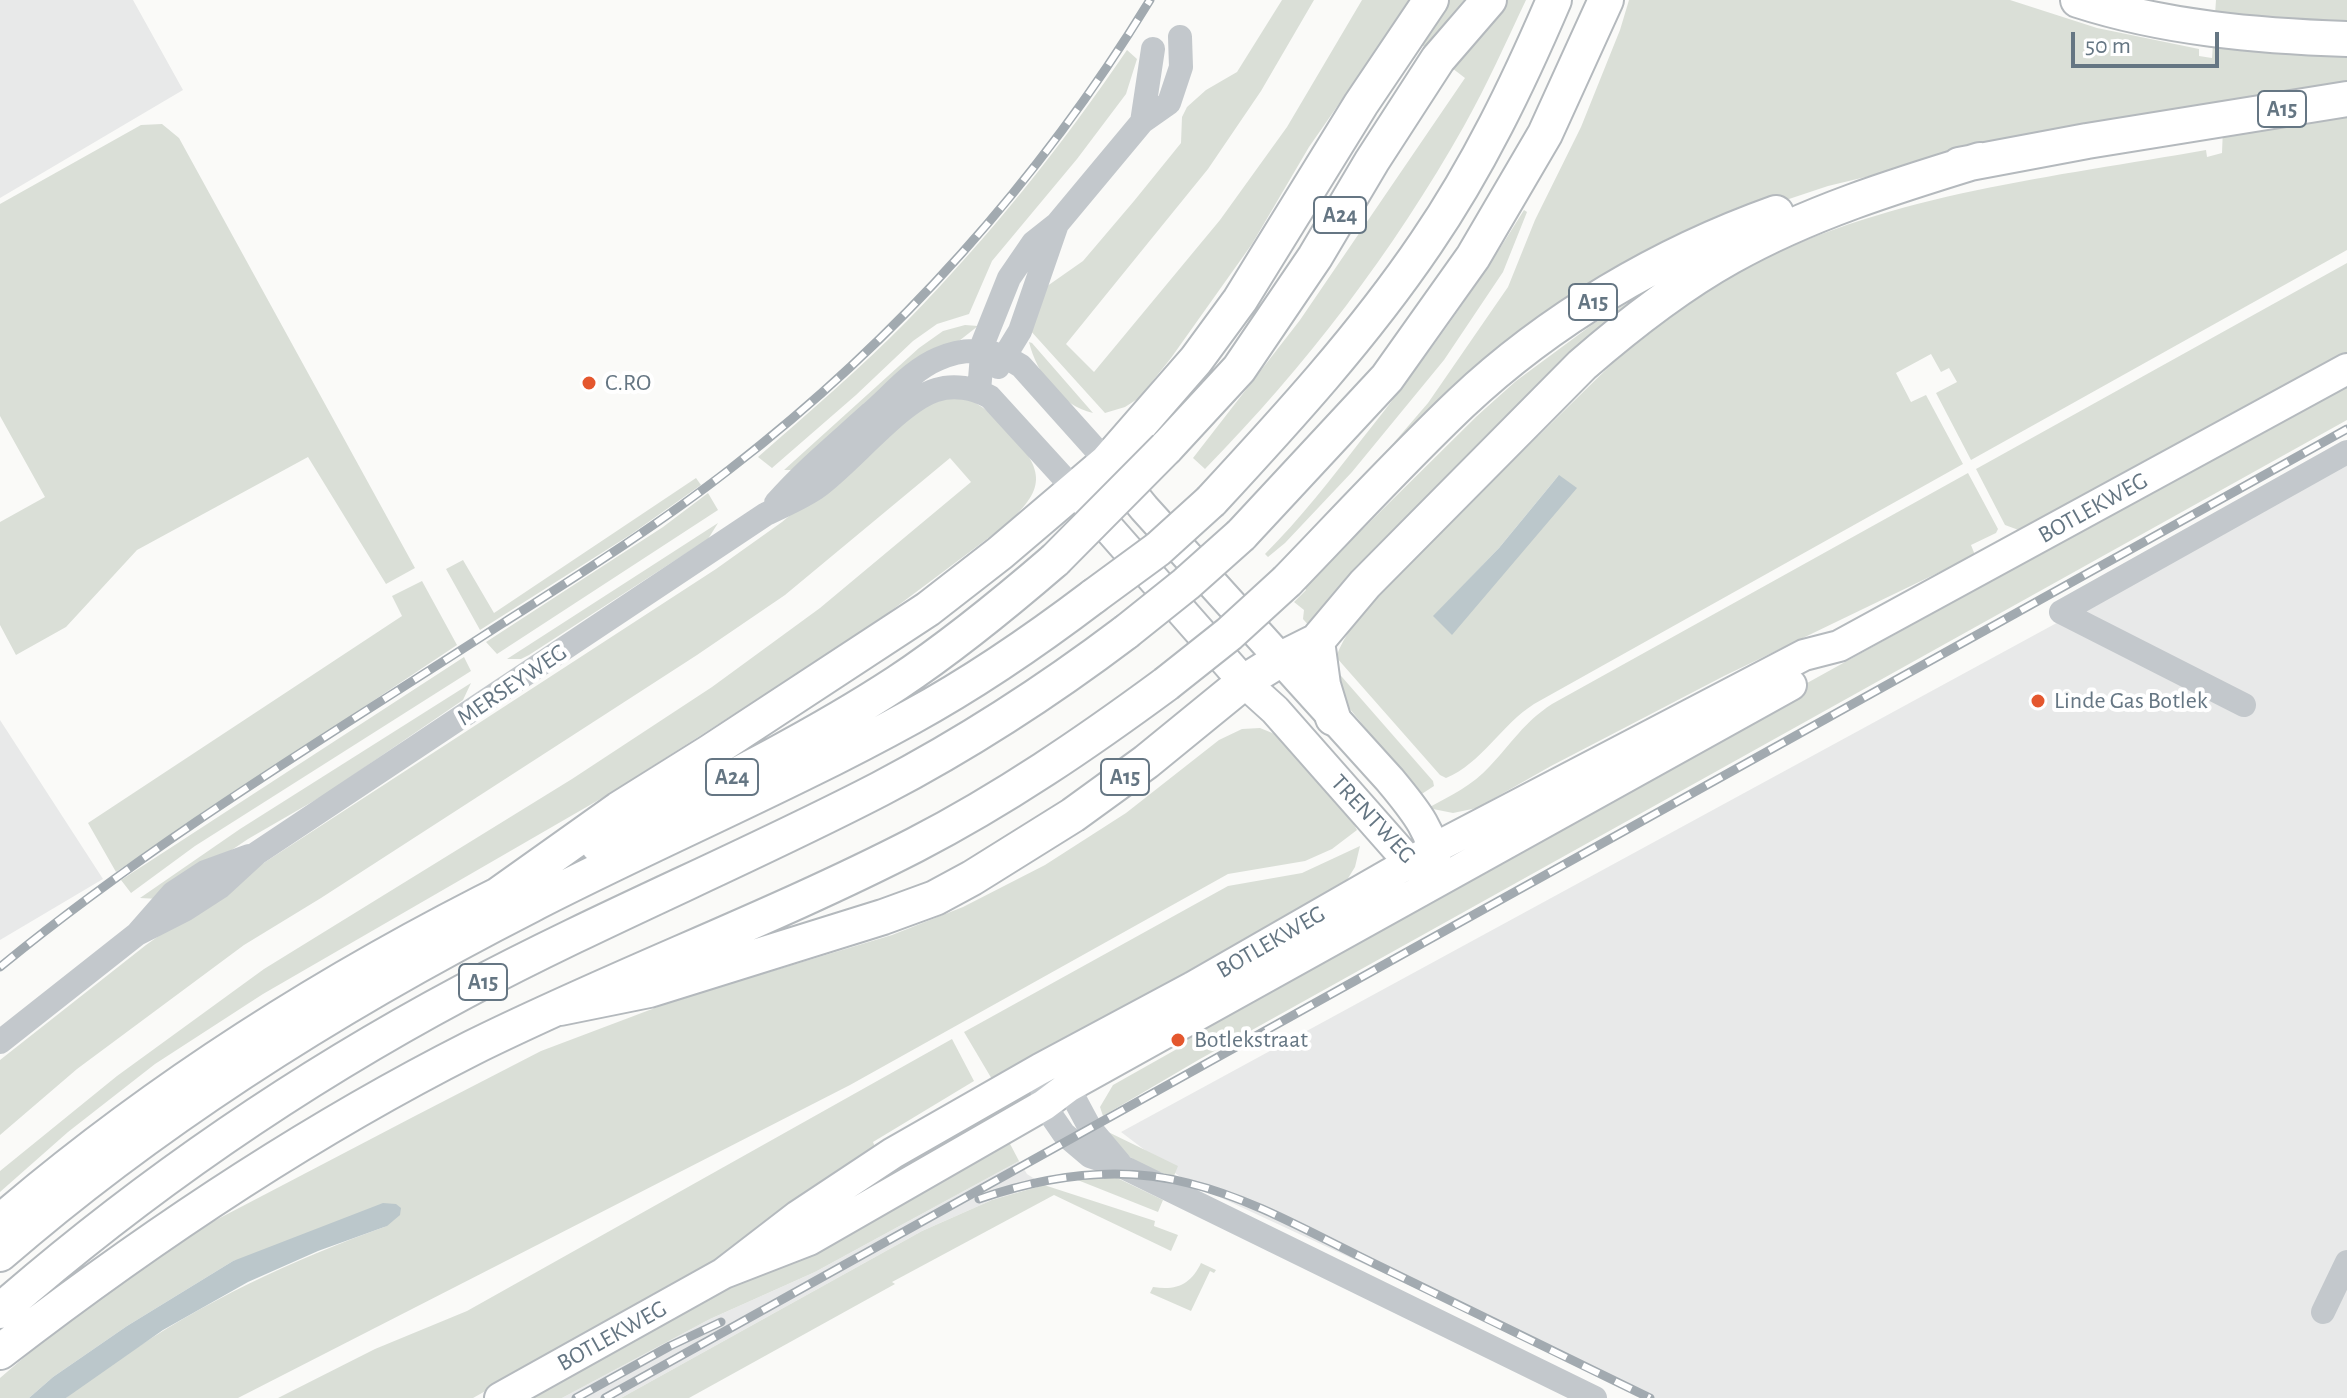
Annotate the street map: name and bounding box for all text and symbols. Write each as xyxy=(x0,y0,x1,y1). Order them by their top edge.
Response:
scale bar xyxy=(2075,16,2223,66)
text: 50 m xyxy=(2085,34,2131,58)
road number: A15 xyxy=(2258,91,2306,127)
road number: A24 xyxy=(1314,197,1366,233)
road number: A15 xyxy=(1569,284,1617,320)
place label: C.RO xyxy=(605,369,651,397)
marker: C.RO xyxy=(580,374,598,392)
street label: BOTLEKWEG xyxy=(2033,466,2153,550)
street label: MERSEYWEG xyxy=(452,638,572,732)
place label: Linde Gas Botlek xyxy=(2054,687,2208,715)
marker: Linde Gas Botlek xyxy=(2029,692,2047,710)
road number: A24 xyxy=(706,759,758,795)
road number: A15 xyxy=(1101,759,1149,795)
street label: TRENTWEG xyxy=(1324,768,1422,870)
street label: BOTLEKWEG xyxy=(1212,899,1330,985)
road number: A15 xyxy=(459,964,507,1000)
place label: Botlekstraat xyxy=(1194,1026,1308,1054)
marker: Botlekstraat xyxy=(1169,1031,1187,1049)
street label: BOTLEKWEG xyxy=(552,1294,672,1378)

